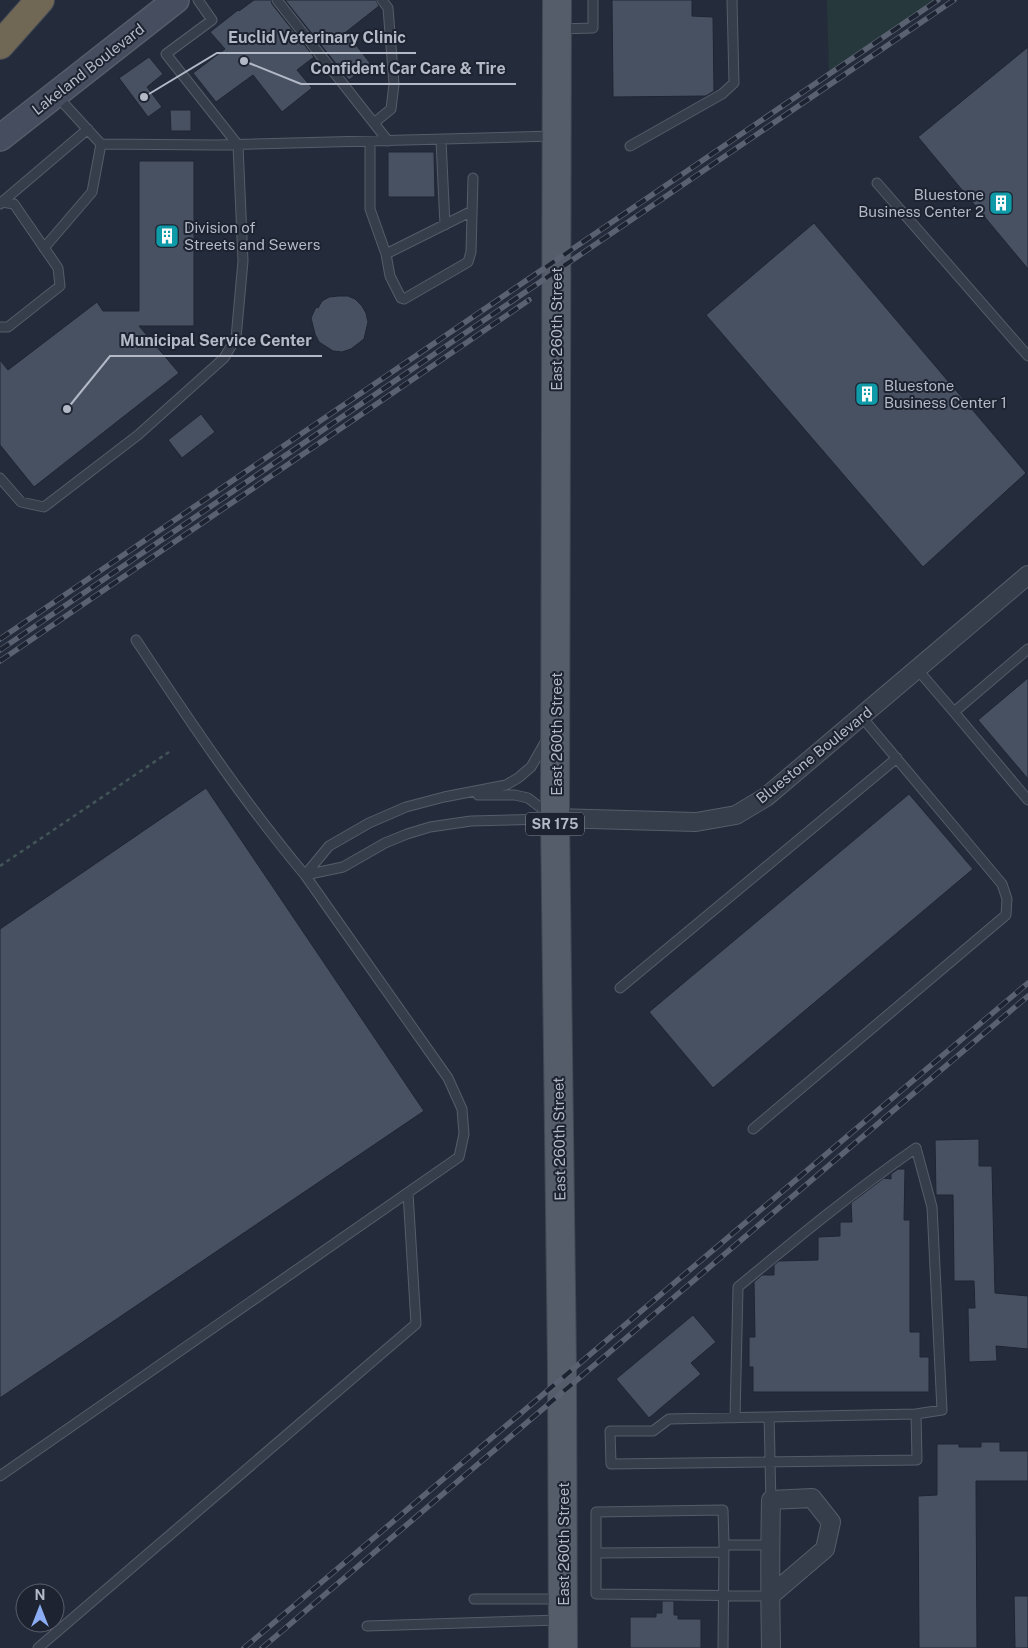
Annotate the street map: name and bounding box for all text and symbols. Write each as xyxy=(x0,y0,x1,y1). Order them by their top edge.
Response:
street label: Lakeland Boulevard xyxy=(29,20,147,118)
callout: Euclid Veterinary Clinic xyxy=(217,22,416,53)
text: Euclid Veterinary Clinic xyxy=(228,28,406,47)
callout: Confident Car Care & Tire xyxy=(301,53,516,84)
text: Confident Car Care & Tire xyxy=(310,59,506,78)
place label: Bluestone Business Center 2 xyxy=(858,186,984,220)
building icon: Bluestone Business Center 2 xyxy=(988,190,1014,216)
place label: Division of Streets and Sewers xyxy=(184,219,320,253)
building icon: Division of Streets and Sewers xyxy=(154,223,180,249)
street label: East 260th Street xyxy=(548,267,565,391)
callout: Municipal Service Center xyxy=(110,325,322,356)
text: Municipal Service Center xyxy=(120,331,312,350)
place label: Bluestone Business Center 1 xyxy=(884,377,1007,411)
building icon: Bluestone Business Center 1 xyxy=(854,381,880,407)
street label: East 260th Street xyxy=(548,672,565,796)
street label: Bluestone Boulevard xyxy=(753,703,875,807)
road number: SR 175 xyxy=(526,812,584,836)
street label: East 260th Street xyxy=(549,1077,569,1201)
street label: East 260th Street xyxy=(555,1482,572,1606)
north arrow xyxy=(15,1583,65,1633)
text: N xyxy=(35,1587,45,1603)

